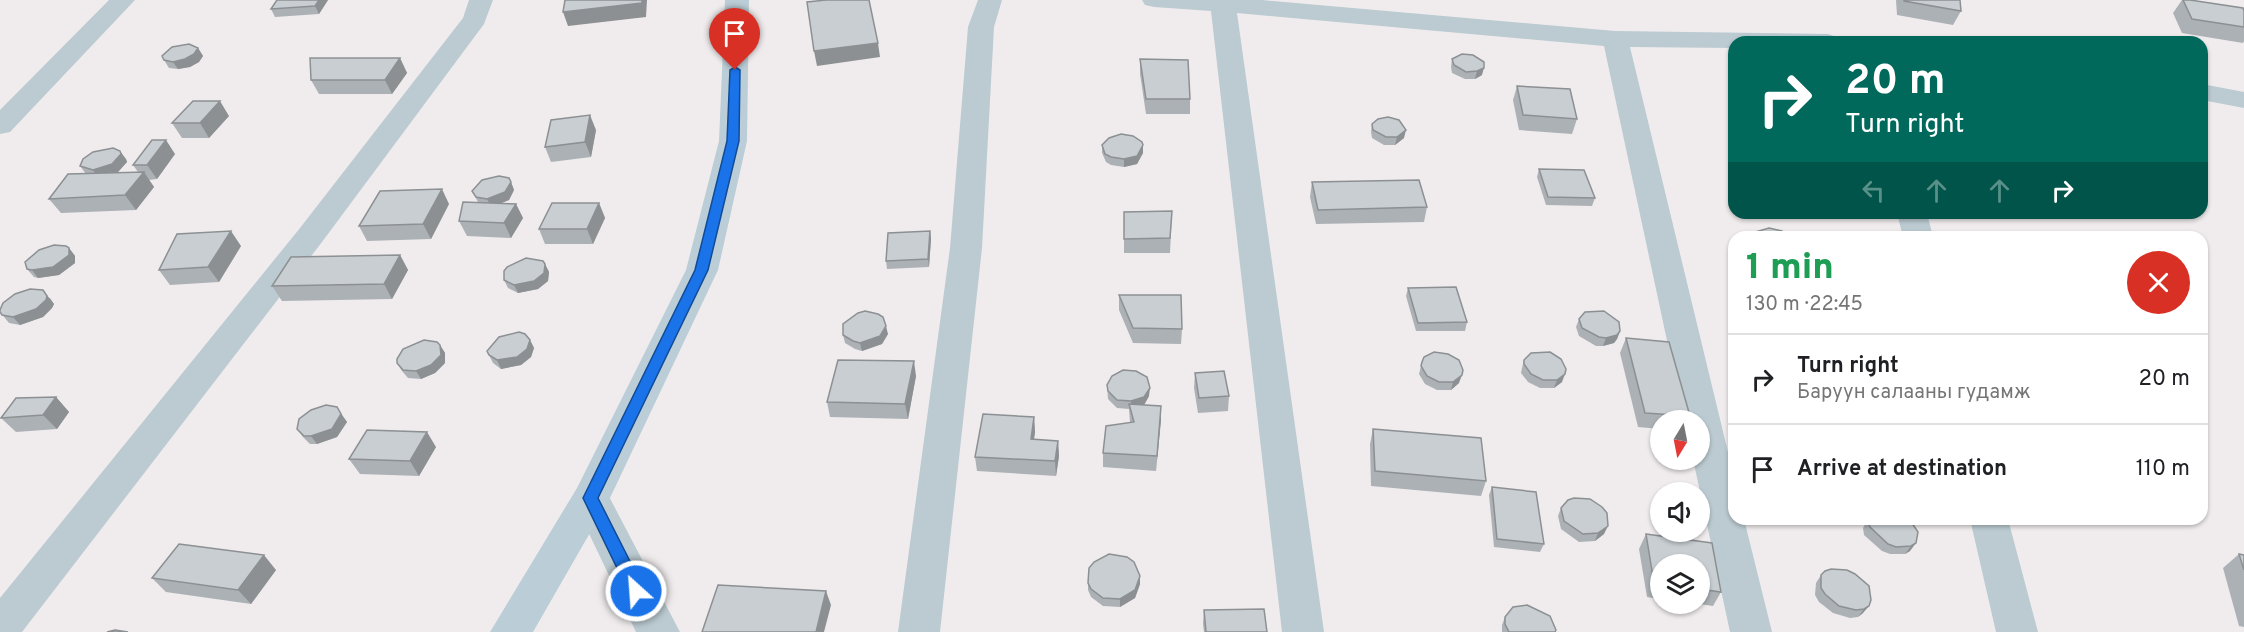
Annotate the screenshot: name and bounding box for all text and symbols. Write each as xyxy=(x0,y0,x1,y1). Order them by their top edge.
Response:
pin xyxy=(709,8,760,70)
icon: arrive xyxy=(718,17,751,50)
text: 20 m xyxy=(1845,56,1946,109)
icon: right xyxy=(1746,60,1824,138)
text: Turn right xyxy=(1845,108,1964,142)
icon: left xyxy=(1857,174,1890,207)
icon: ahead xyxy=(1920,174,1953,207)
icon: ahead xyxy=(1983,174,2016,207)
icon: right xyxy=(2046,174,2079,207)
text: 1 min xyxy=(1746,246,1834,292)
button: close xyxy=(2127,251,2190,314)
text: 130 m · 22:45 xyxy=(1746,292,1863,318)
text: Turn right xyxy=(1797,353,1899,380)
icon: right xyxy=(1746,363,1779,396)
text: 20 m xyxy=(2139,366,2190,393)
text: Баруун салааны гудамж xyxy=(1797,380,2031,406)
north arrow xyxy=(1650,410,1710,470)
map controls xyxy=(1650,410,1710,614)
icon: arrive xyxy=(1746,453,1779,486)
text: Arrive at destination xyxy=(1797,456,2007,483)
text: 110 m xyxy=(2136,456,2190,483)
button: sound xyxy=(1650,482,1710,542)
button: layers xyxy=(1650,554,1710,614)
position arrow xyxy=(604,559,668,623)

